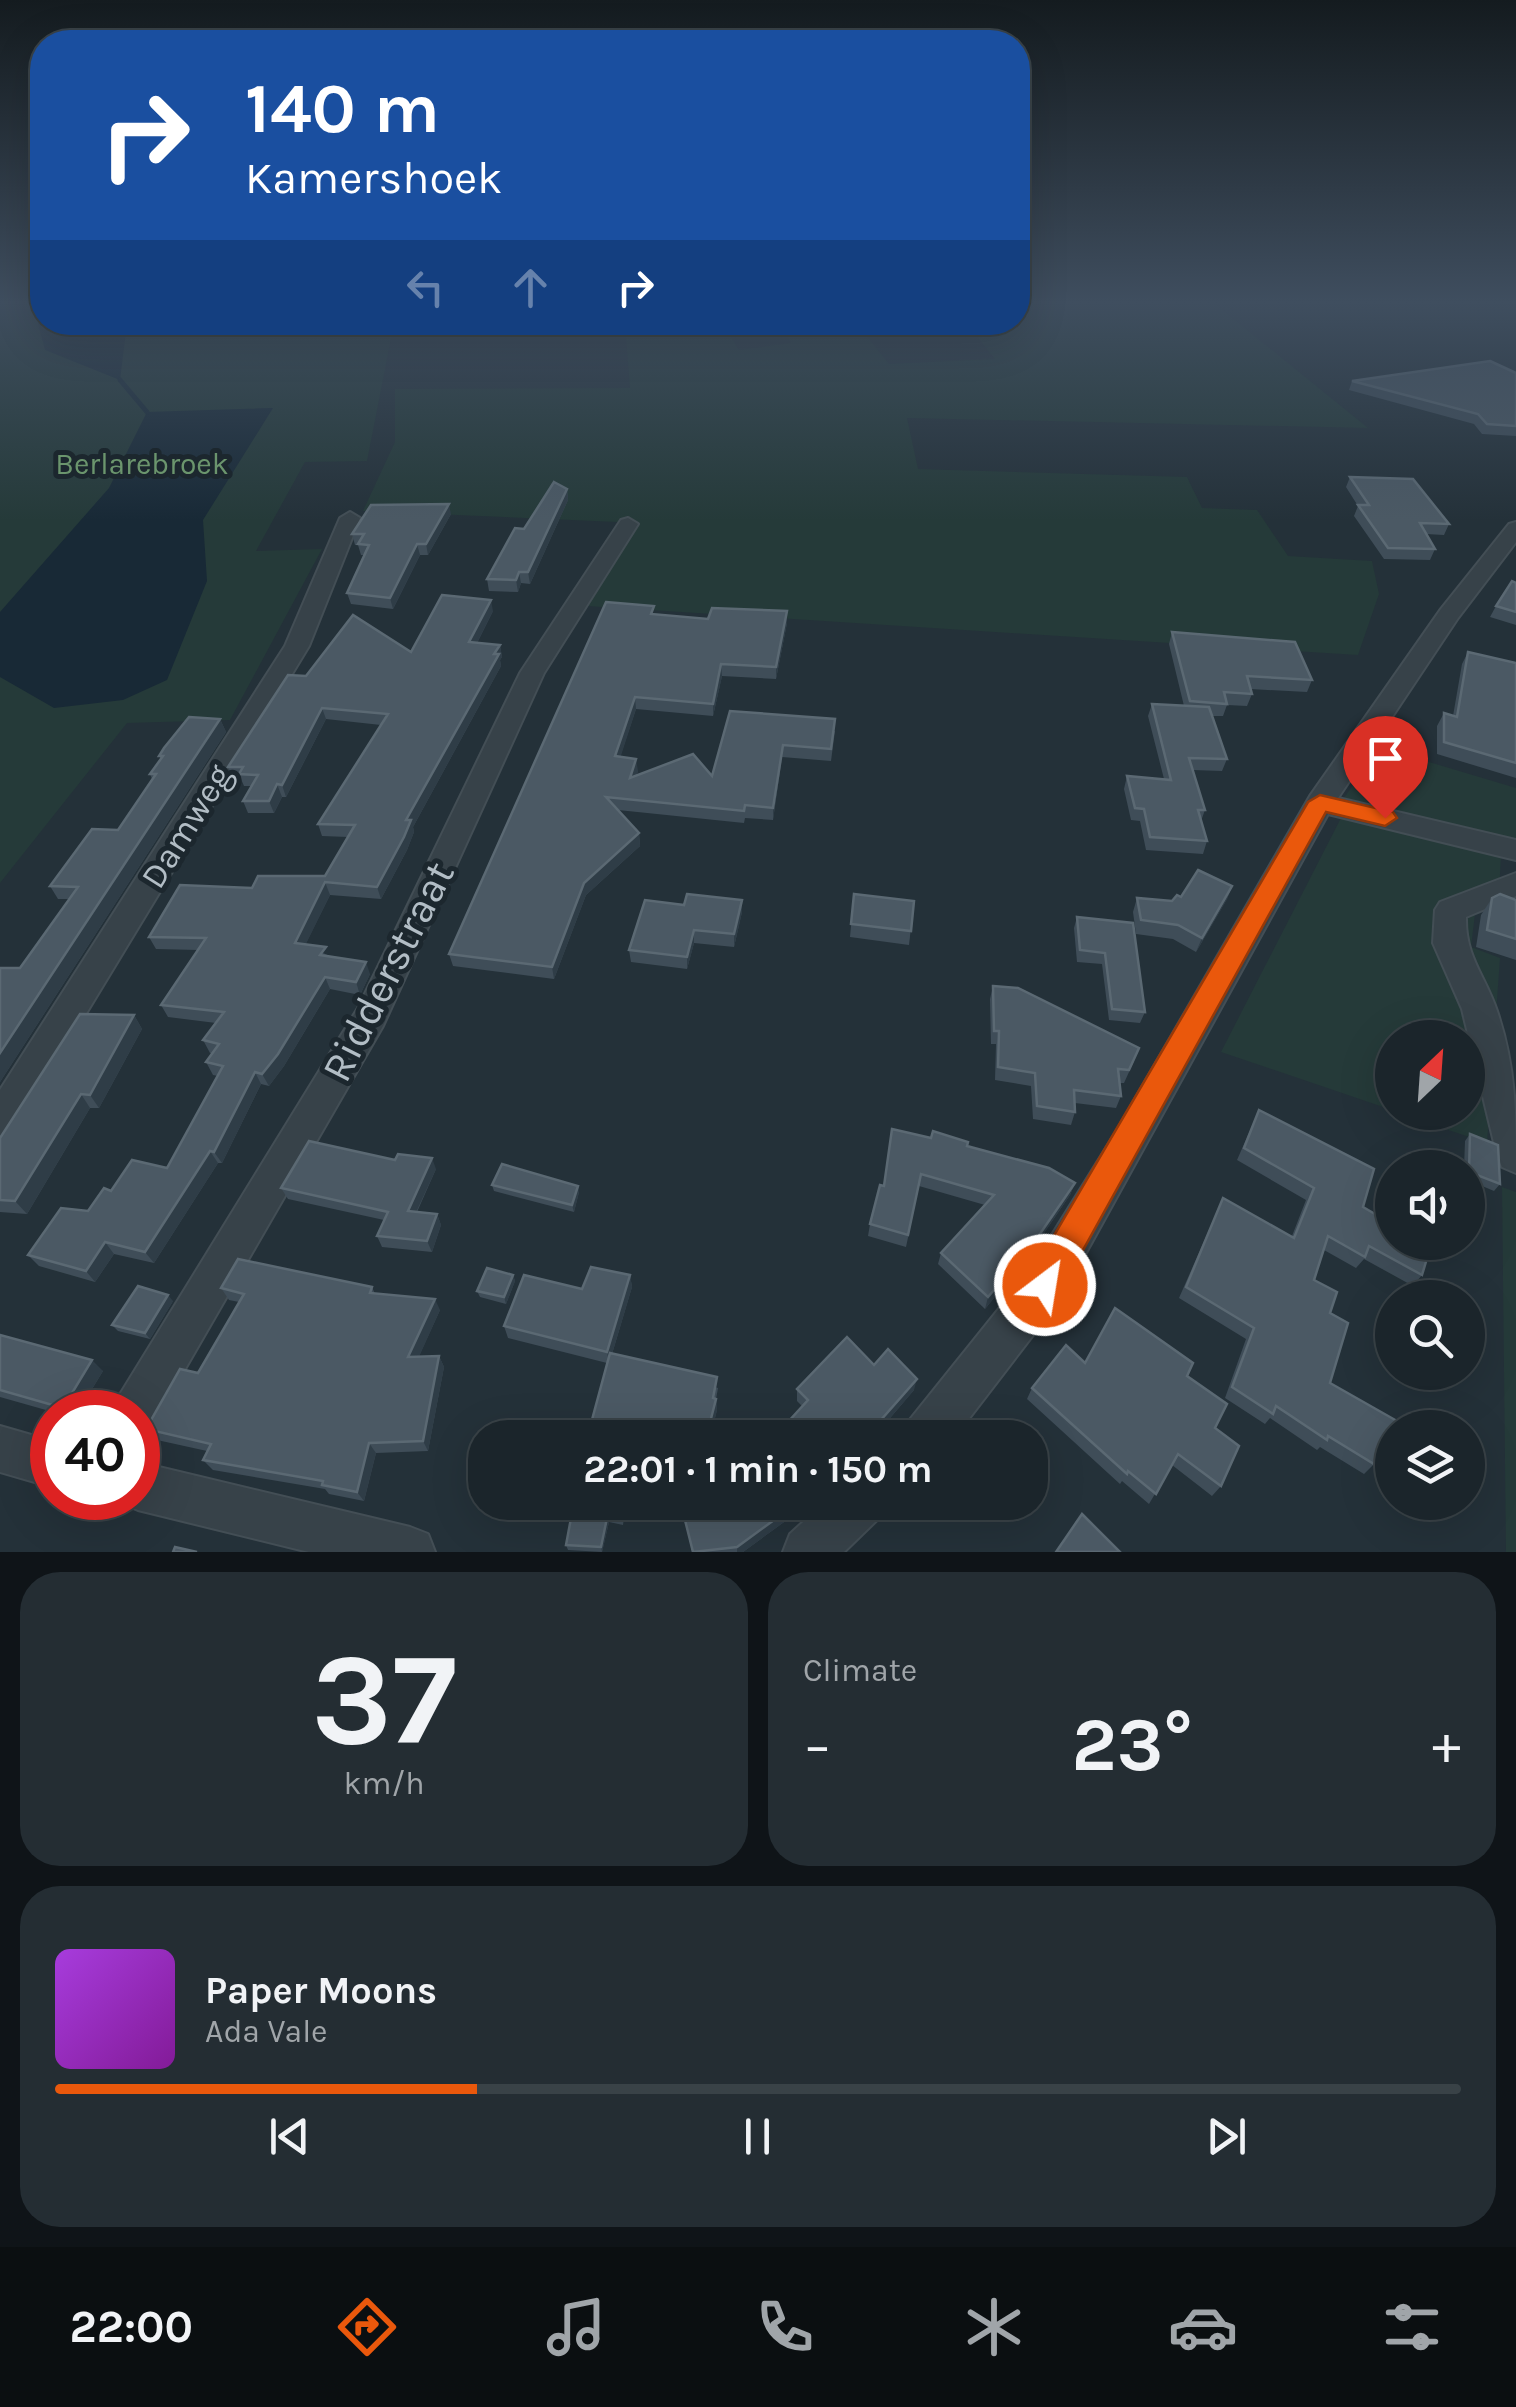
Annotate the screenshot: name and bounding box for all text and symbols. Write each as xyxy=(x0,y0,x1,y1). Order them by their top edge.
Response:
text: 140 m xyxy=(245,68,440,150)
icon: right xyxy=(80,70,210,200)
text: Kamershoek xyxy=(245,152,502,204)
icon: left xyxy=(398,260,453,315)
icon: ahead xyxy=(503,260,558,315)
icon: right xyxy=(608,260,663,315)
park label: Berlarebroek xyxy=(55,446,229,482)
pin xyxy=(1343,716,1428,819)
icon: arrive xyxy=(1358,731,1413,786)
street label: Damweg xyxy=(132,757,241,896)
street label: Ridderstraat xyxy=(311,853,465,1090)
north arrow xyxy=(1375,1020,1485,1130)
map controls xyxy=(1375,1020,1485,1520)
button: sound xyxy=(1375,1150,1485,1260)
position arrow xyxy=(993,1233,1097,1337)
button: search xyxy=(1375,1280,1485,1390)
speed limit sign: 40 xyxy=(30,1390,160,1520)
button: layers xyxy=(1375,1410,1485,1520)
text: 22:01 · 1 min · 150 m xyxy=(583,1447,933,1492)
text: 37 xyxy=(311,1624,457,1776)
text: Climate xyxy=(803,1652,917,1689)
text: 23° xyxy=(1071,1701,1193,1789)
text: − xyxy=(803,1713,832,1777)
text: + xyxy=(1432,1713,1461,1777)
text: km/h xyxy=(343,1765,425,1802)
text: Paper Moons xyxy=(205,1968,437,2013)
text: Ada Vale xyxy=(205,2013,328,2050)
icon: previous xyxy=(262,2109,317,2164)
icon: pause xyxy=(730,2109,785,2164)
icon: next xyxy=(1199,2109,1254,2164)
icon: directions xyxy=(332,2292,402,2362)
icon: music xyxy=(541,2292,611,2362)
icon: phone xyxy=(750,2292,820,2362)
icon: climate xyxy=(959,2292,1029,2362)
icon: car xyxy=(1168,2292,1238,2362)
icon: filters xyxy=(1377,2292,1447,2362)
text: 22:00 xyxy=(69,2301,193,2353)

